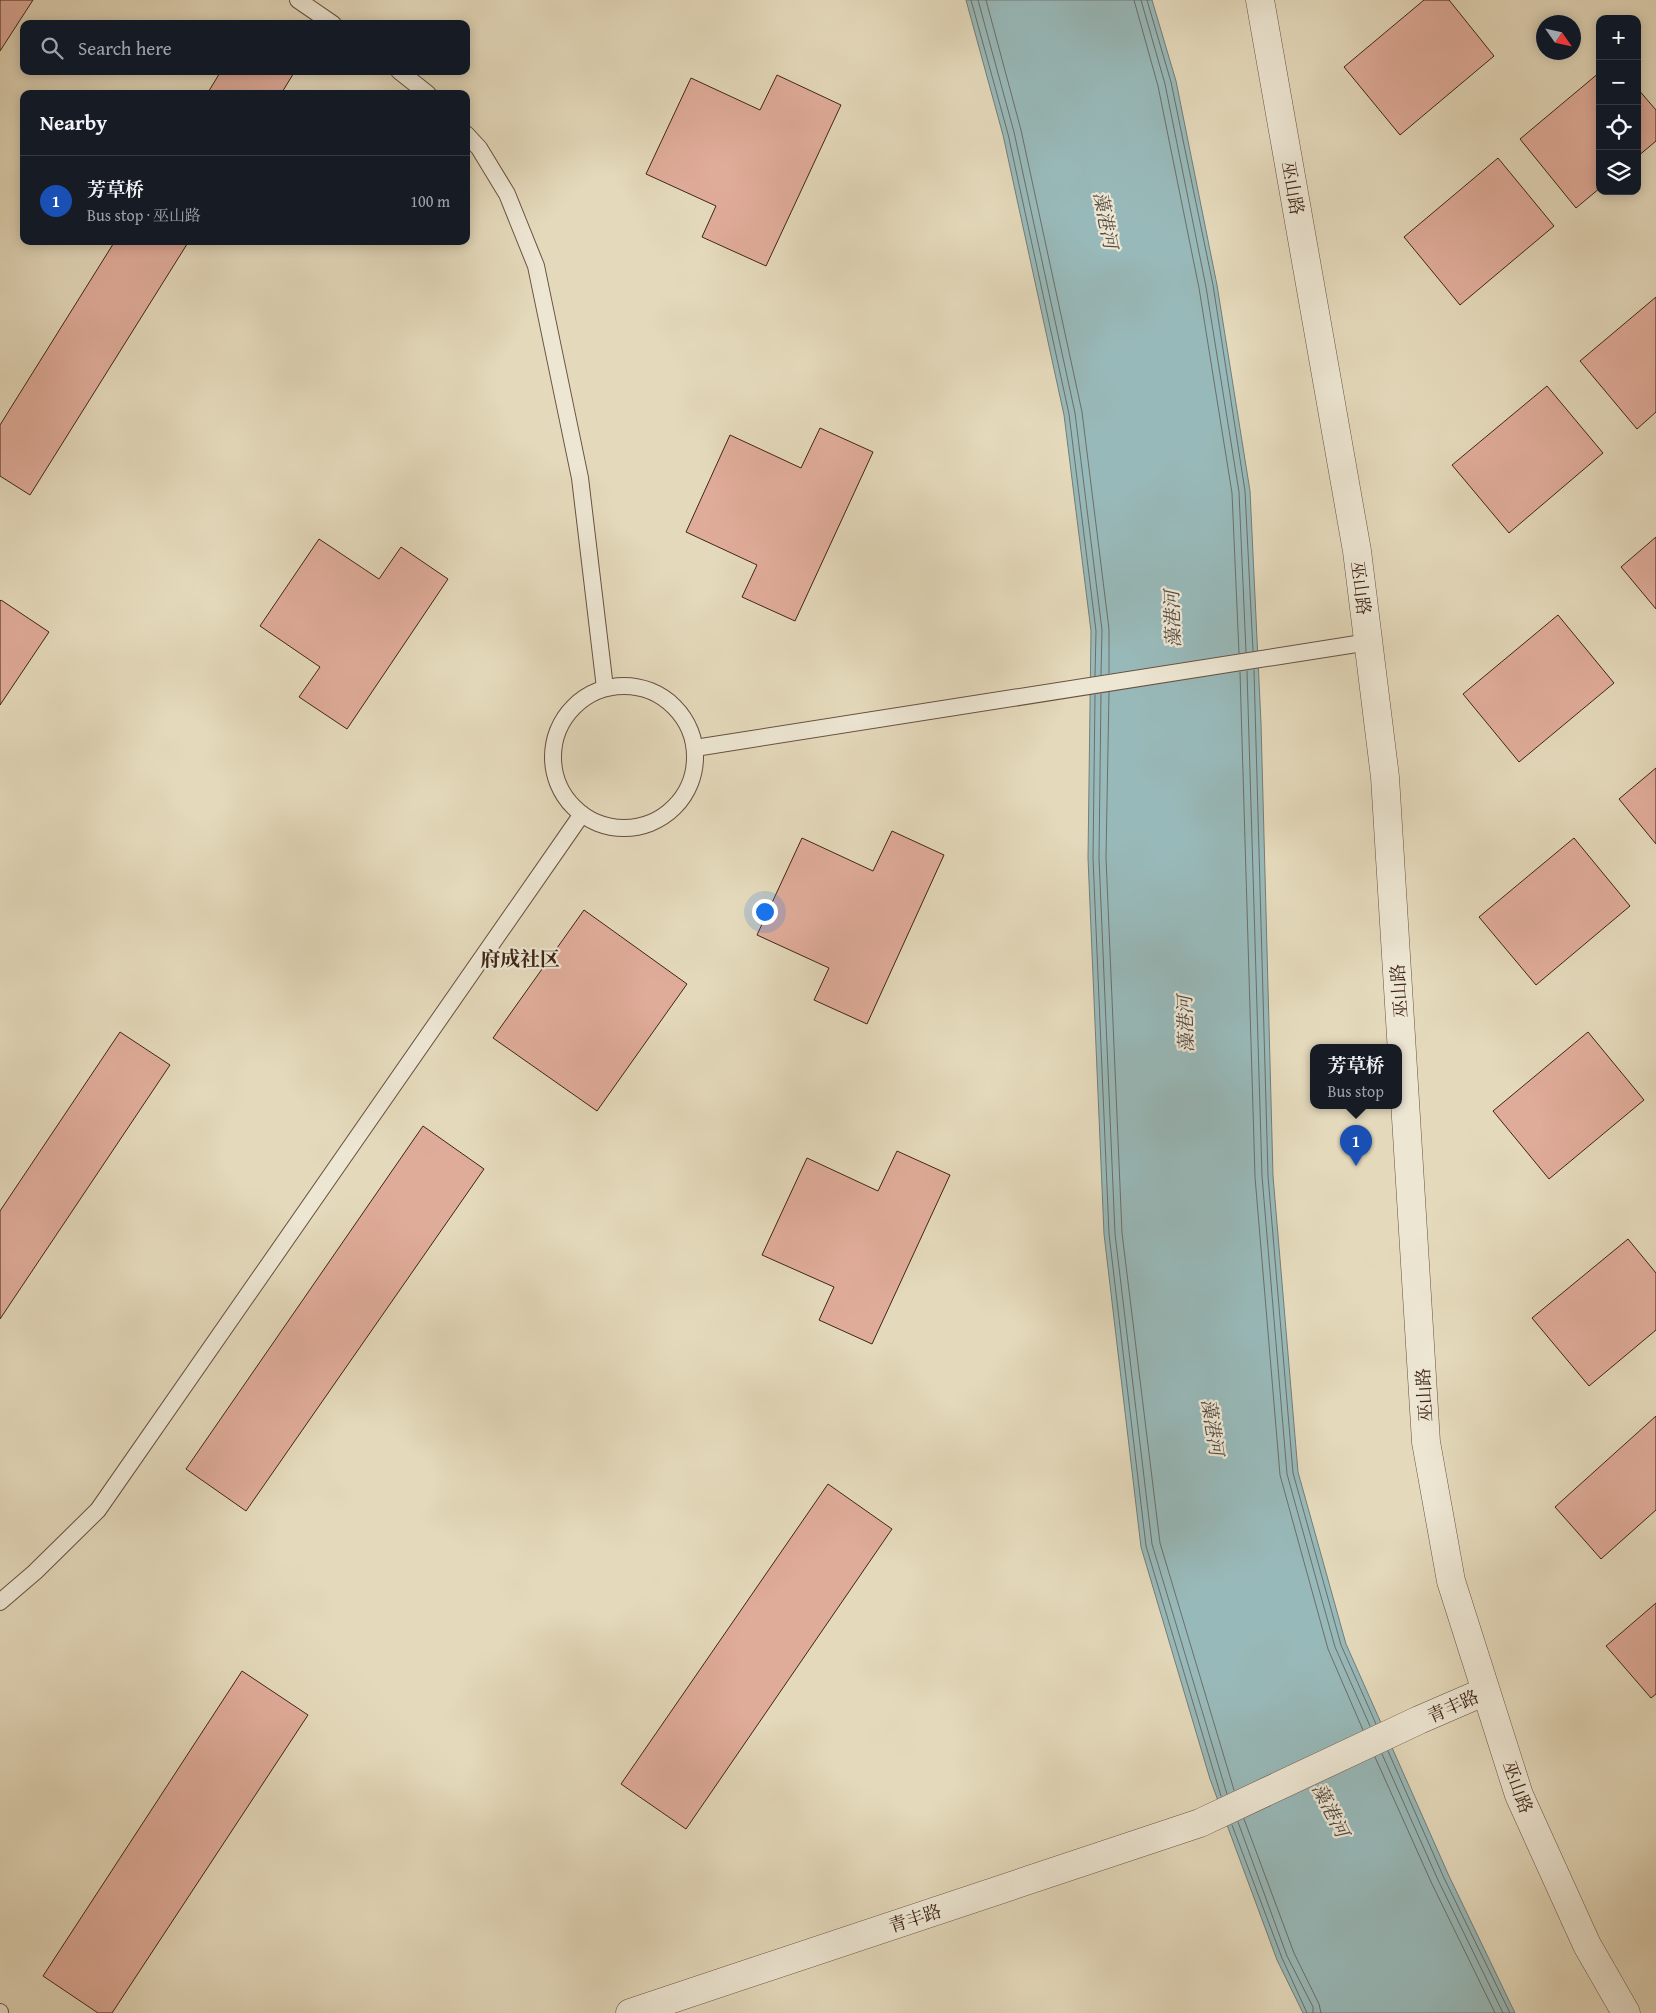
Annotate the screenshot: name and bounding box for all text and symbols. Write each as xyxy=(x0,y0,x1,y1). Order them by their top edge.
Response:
north arrow xyxy=(1536,15,1581,60)
map controls xyxy=(1596,15,1641,195)
button: + xyxy=(1596,15,1641,60)
search box xyxy=(20,20,470,75)
icon: search xyxy=(38,34,66,62)
text: Search here xyxy=(78,34,172,62)
button: − xyxy=(1596,60,1641,105)
button: locate xyxy=(1596,105,1641,150)
text: Nearby xyxy=(40,107,107,138)
button: layers xyxy=(1596,150,1641,195)
street label: 巫山路 xyxy=(1275,159,1311,217)
text: 芳草桥 xyxy=(87,175,144,203)
text: 1 xyxy=(52,189,60,213)
text: 100 m xyxy=(410,189,450,213)
water label: 藻港河 xyxy=(1087,189,1126,254)
text: Bus stop · 巫山路 xyxy=(87,203,201,227)
street label: 巫山路 xyxy=(1344,560,1378,616)
water label: 藻港河 xyxy=(1157,587,1187,648)
your location xyxy=(752,899,778,925)
district label: 府成社区 xyxy=(480,944,560,973)
street label: 巫山路 xyxy=(1384,963,1414,1019)
water label: 藻港河 xyxy=(1170,992,1200,1053)
popup xyxy=(1310,1044,1402,1109)
text: 芳草桥 xyxy=(1327,1051,1385,1079)
text: Bus stop xyxy=(1327,1079,1384,1103)
pin: 1 xyxy=(1340,1125,1372,1166)
street label: 巫山路 xyxy=(1409,1367,1439,1423)
water label: 藻港河 xyxy=(1195,1397,1232,1460)
street label: 青丰路 xyxy=(1423,1683,1483,1729)
street label: 巫山路 xyxy=(1496,1757,1540,1817)
water label: 藻港河 xyxy=(1306,1778,1358,1844)
street label: 青丰路 xyxy=(885,1897,945,1939)

